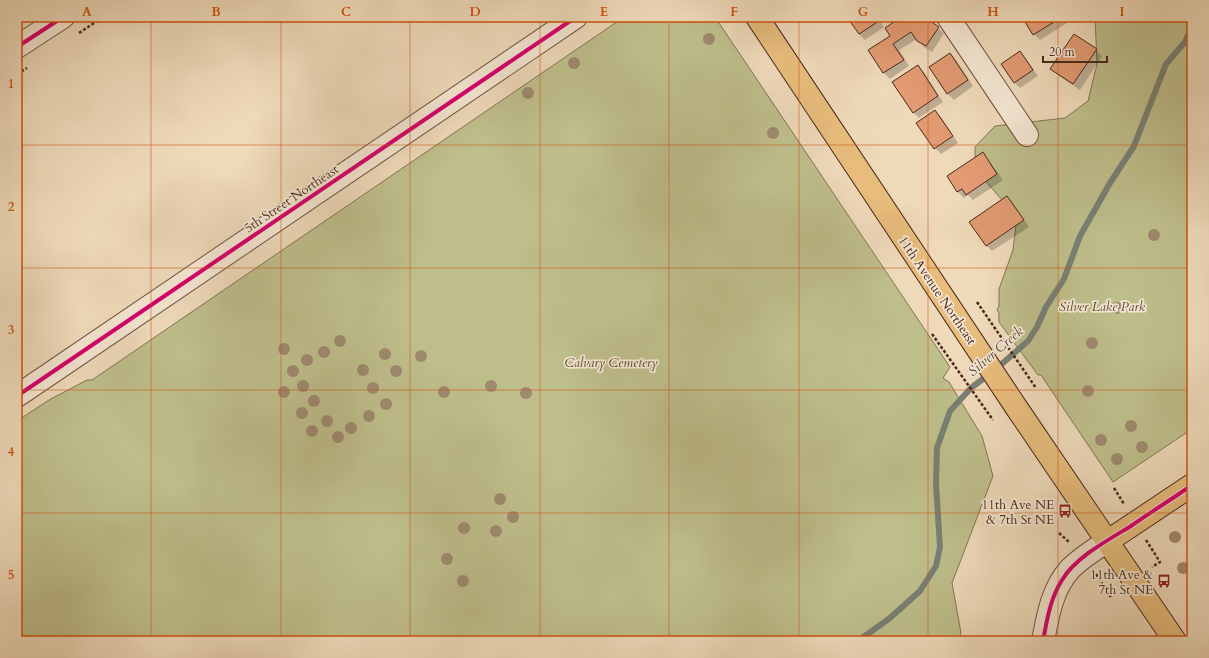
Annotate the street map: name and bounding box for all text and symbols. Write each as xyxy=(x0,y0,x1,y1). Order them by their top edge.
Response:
text: A xyxy=(82,3,92,21)
text: B xyxy=(211,3,221,21)
text: C xyxy=(341,3,351,21)
text: D xyxy=(469,3,481,21)
text: E xyxy=(600,3,608,21)
text: F xyxy=(730,3,738,21)
text: G xyxy=(858,3,869,21)
text: H xyxy=(987,3,999,21)
text: I xyxy=(1119,3,1125,21)
scale bar xyxy=(1043,38,1107,64)
text: 20 m xyxy=(1049,44,1076,60)
text: 1 xyxy=(8,75,14,93)
street label: 5th Street Northeast xyxy=(241,161,342,237)
text: 2 xyxy=(8,198,15,216)
street label: 11th Avenue Northeast xyxy=(894,233,980,349)
park label: Silver Lake Park xyxy=(1059,298,1146,316)
text: 3 xyxy=(8,321,15,339)
water label: Silver Creek xyxy=(963,322,1027,381)
park label: Calvary Cemetery xyxy=(565,354,658,372)
text: 4 xyxy=(8,443,15,461)
place label: 11th Ave NE & 7th St NE xyxy=(982,496,1054,529)
bus stop icon: 11th Ave NE & 7th St NE xyxy=(1057,503,1073,519)
text: 5 xyxy=(8,566,14,584)
place label: 11th Ave & 7th St NE xyxy=(1090,566,1153,599)
bus stop icon: 11th Ave & 7th St NE xyxy=(1156,573,1172,589)

